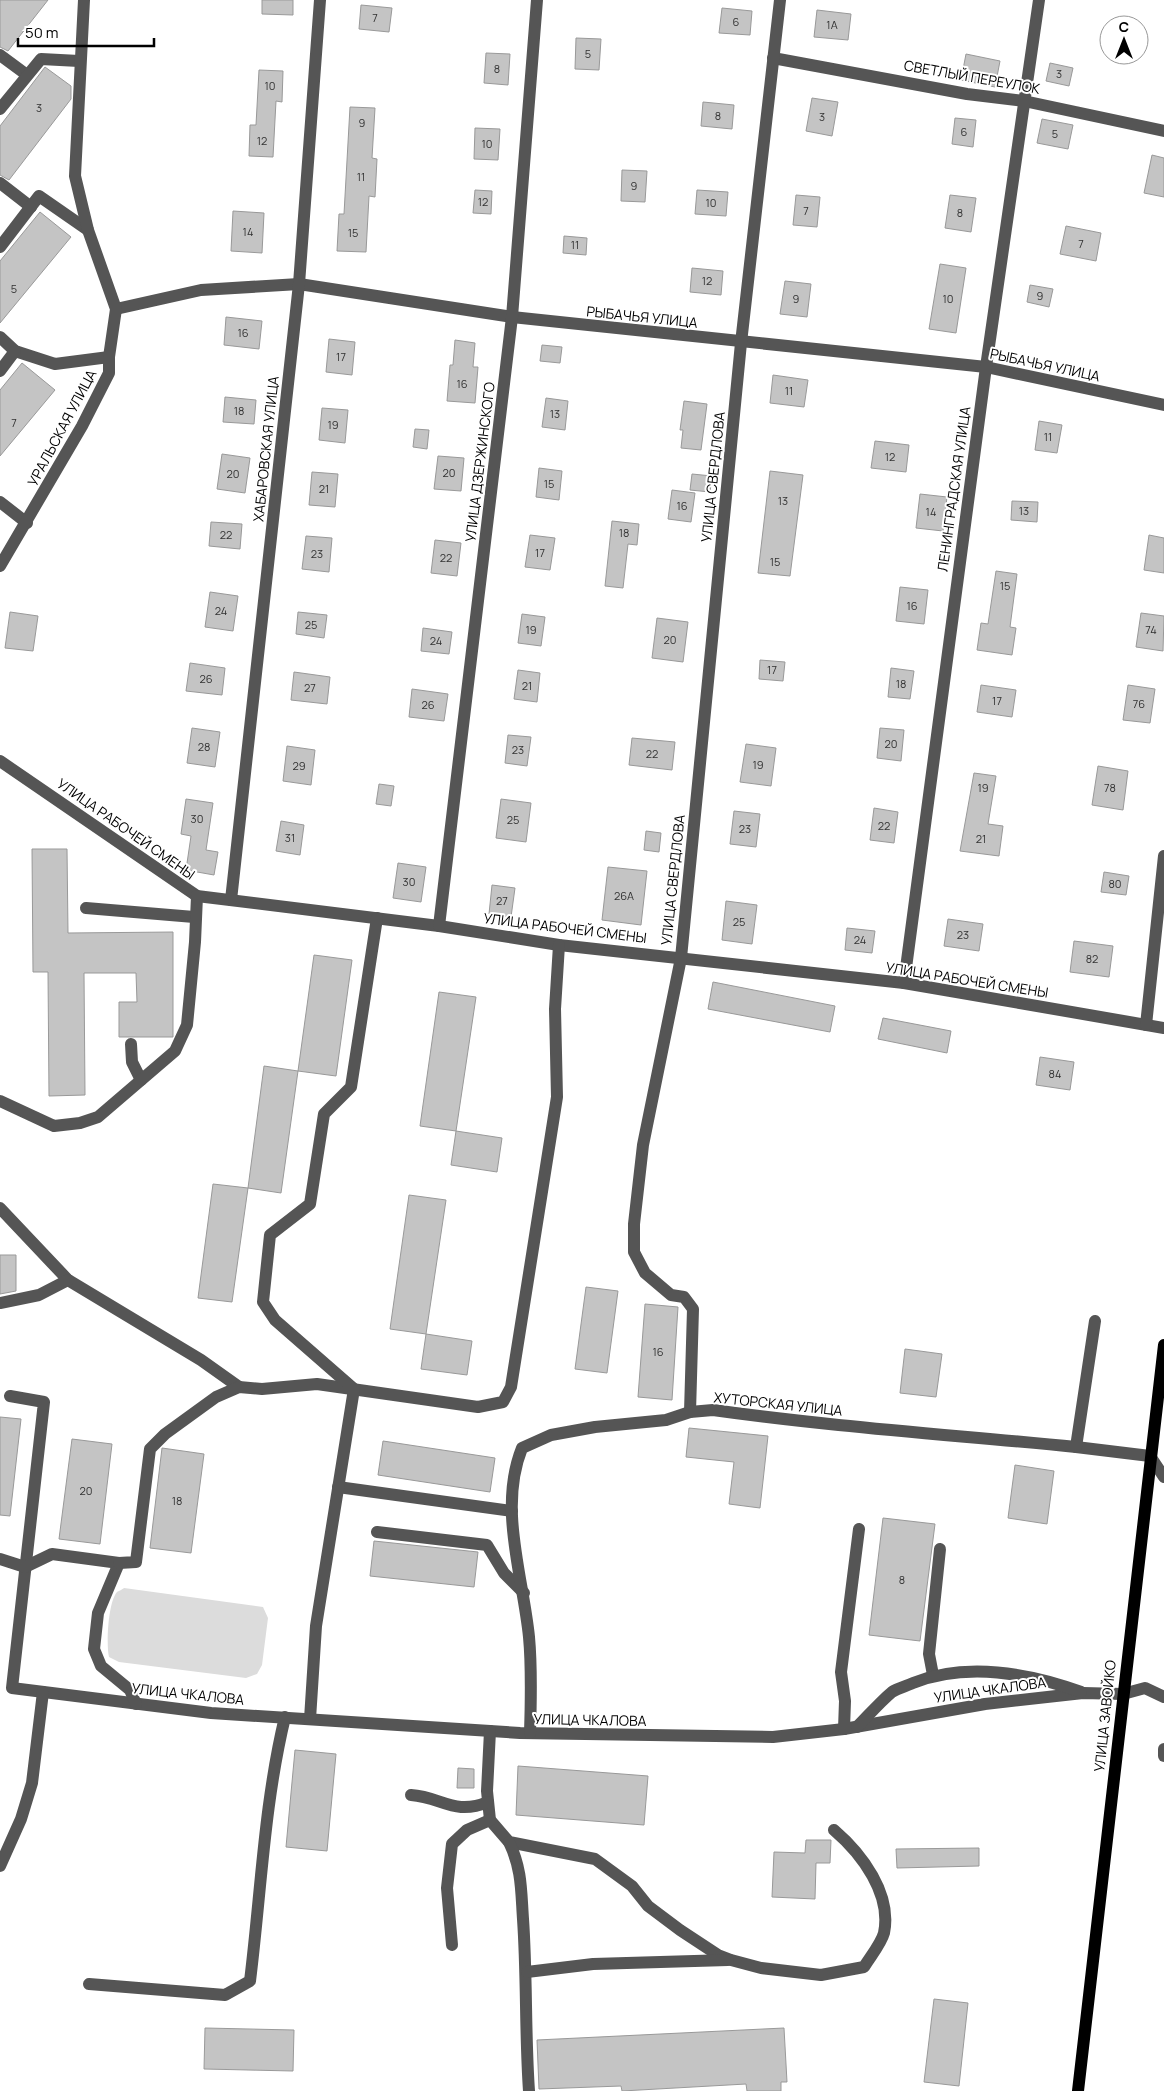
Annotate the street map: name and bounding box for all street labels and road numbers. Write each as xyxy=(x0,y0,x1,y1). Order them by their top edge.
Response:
street label: СВЕТЛЫЙ ПЕРЕУЛОК xyxy=(903,55,1042,98)
street label: РЫБАЧЬЯ УЛИЦА xyxy=(585,301,699,332)
street label: РЫБАЧЬЯ УЛИЦА xyxy=(988,344,1102,385)
street label: УРАЛЬСКАЯ УЛИЦА xyxy=(23,366,100,489)
street label: ХАБАРОВСКАЯ УЛИЦА xyxy=(248,375,283,523)
street label: УЛИЦА ДЗЕРЖИНСКОГО xyxy=(460,381,499,543)
street label: ЛЕНИНГРАДСКАЯ УЛИЦА xyxy=(932,405,975,573)
street label: УЛИЦА СВЕРДЛОВА xyxy=(696,411,729,543)
street label: УЛИЦА РАБОЧЕЙ СМЕНЫ xyxy=(54,774,199,883)
street label: УЛИЦА СВЕРДЛОВА xyxy=(656,814,689,946)
street label: УЛИЦА РАБОЧЕЙ СМЕНЫ xyxy=(482,908,648,947)
street label: УЛИЦА РАБОЧЕЙ СМЕНЫ xyxy=(884,957,1050,1002)
street label: ХУТОРСКАЯ УЛИЦА xyxy=(713,1387,844,1420)
street label: УЛИЦА ЗАВОЙКО xyxy=(1089,1659,1120,1773)
street label: УЛИЦА ЧКАЛОВА xyxy=(933,1672,1047,1707)
street label: УЛИЦА ЧКАЛОВА xyxy=(131,1678,245,1709)
street label: УЛИЦА ЧКАЛОВА xyxy=(533,1709,647,1730)

